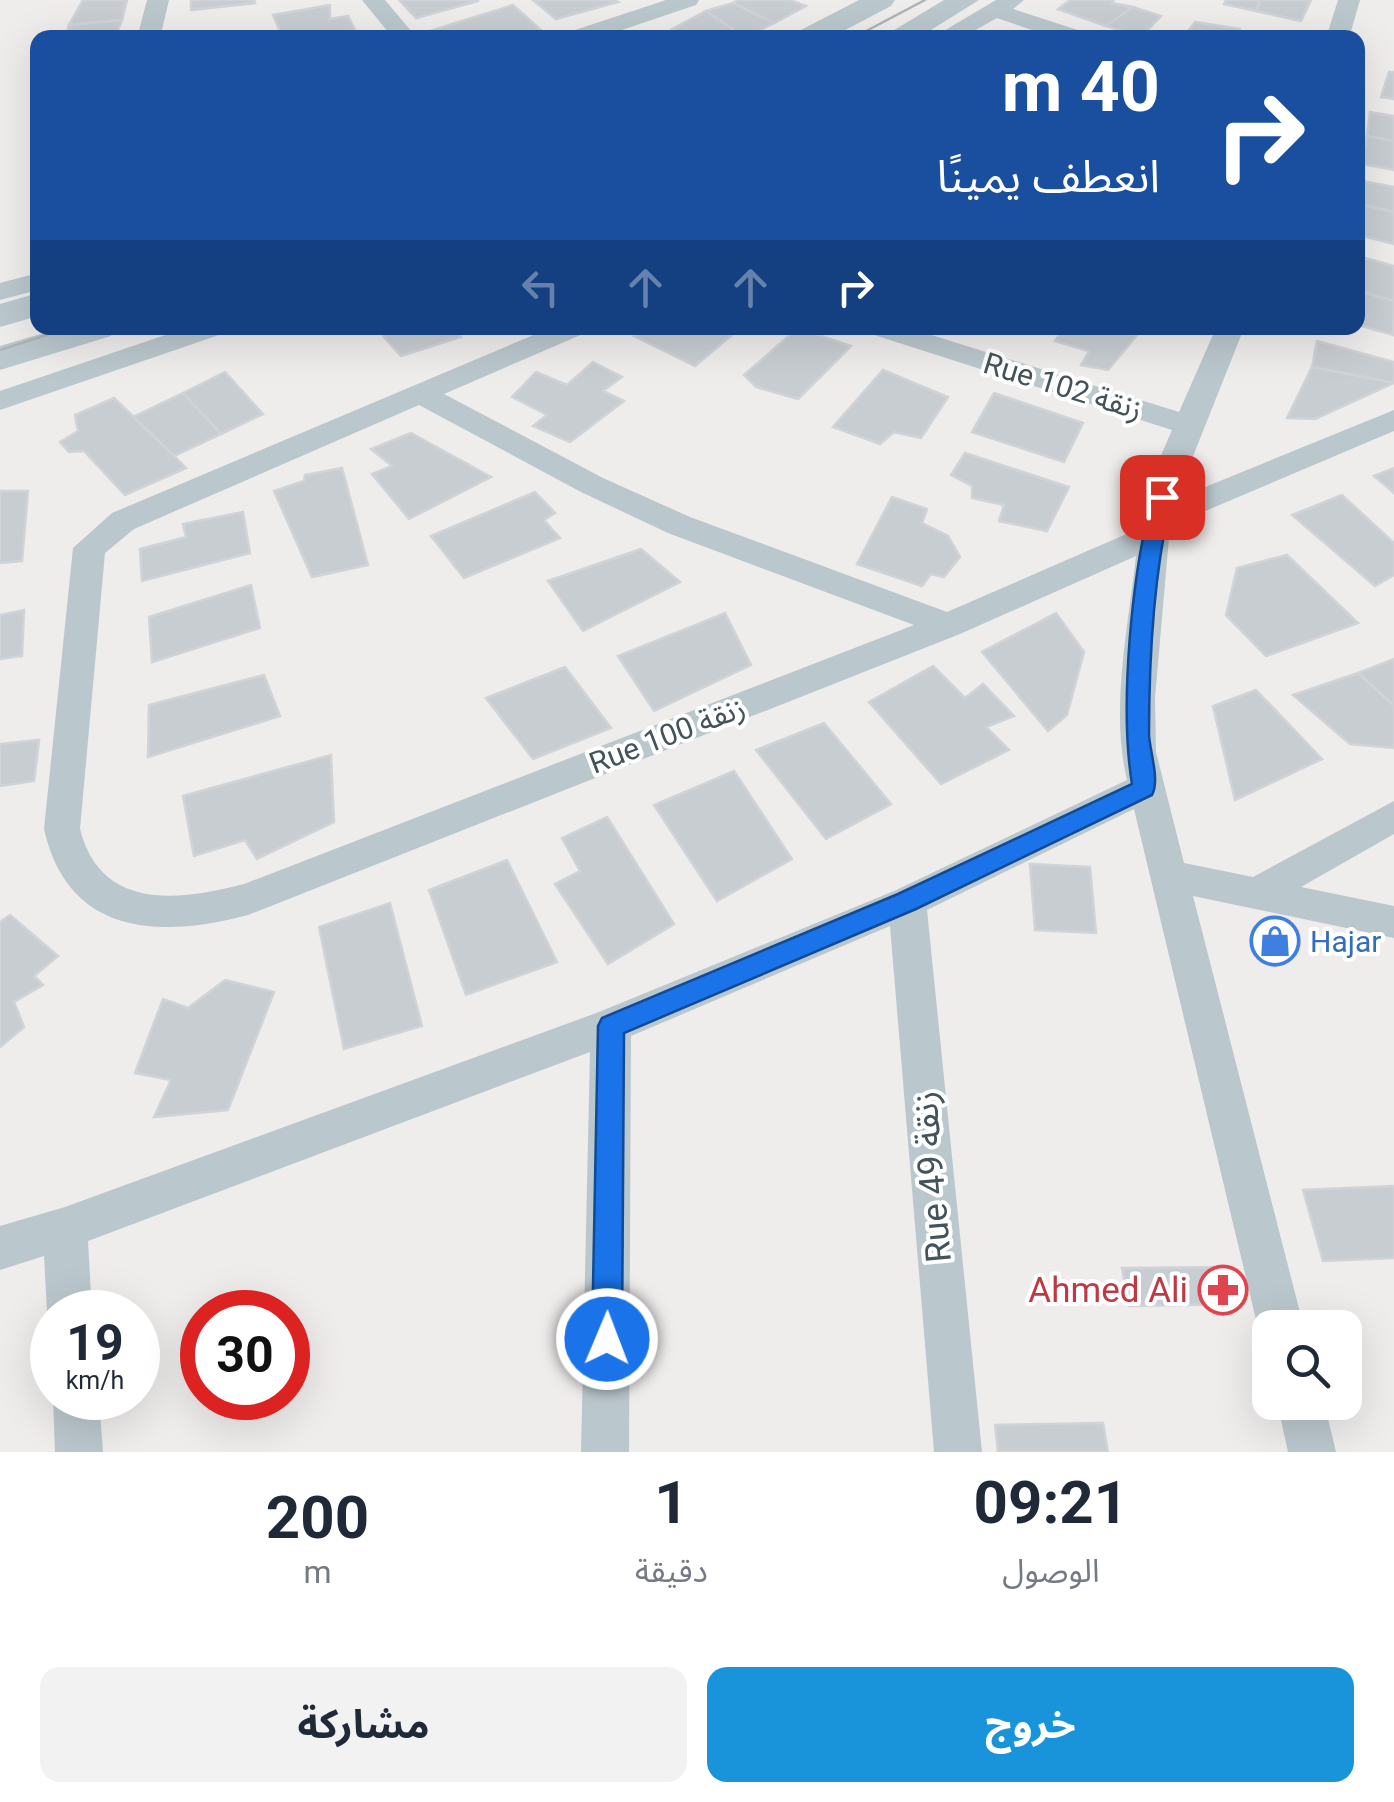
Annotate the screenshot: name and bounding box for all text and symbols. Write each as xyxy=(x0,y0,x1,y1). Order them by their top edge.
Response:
text: 40 m xyxy=(1002,46,1160,128)
icon: right xyxy=(1195,70,1325,200)
text: انعطف يمينًا xyxy=(936,150,1160,203)
icon: left xyxy=(513,260,568,315)
icon: ahead xyxy=(618,260,673,315)
icon: ahead xyxy=(723,260,778,315)
icon: right xyxy=(828,260,883,315)
street label: Rue 102 زنقة xyxy=(979,345,1147,427)
pin xyxy=(1120,455,1205,540)
icon: arrive xyxy=(1135,470,1190,525)
street label: Rue 100 زنقة xyxy=(584,689,750,781)
shop icon: Hajar xyxy=(1249,915,1301,967)
place label: Hajar xyxy=(1310,924,1381,959)
street label: Rue 49 زنقة xyxy=(904,1090,960,1264)
pharmacy icon: Ahmed Ali xyxy=(1197,1264,1249,1316)
place label: Ahmed Ali xyxy=(1028,1270,1188,1311)
position arrow xyxy=(555,1287,659,1391)
speed limit sign: 30 xyxy=(180,1290,310,1420)
map controls xyxy=(1252,1310,1362,1420)
button: search xyxy=(1252,1310,1362,1420)
text: 19 xyxy=(66,1314,124,1372)
text: km/h xyxy=(66,1366,124,1395)
text: 1 xyxy=(654,1467,689,1538)
text: 09:21 xyxy=(974,1467,1128,1538)
text: 200 xyxy=(266,1482,369,1553)
text: دقيقة xyxy=(635,1552,708,1590)
text: الوصول xyxy=(1002,1552,1100,1590)
text: m xyxy=(303,1553,331,1591)
button: مشاركة xyxy=(40,1667,687,1782)
button: خروج xyxy=(707,1667,1354,1782)

